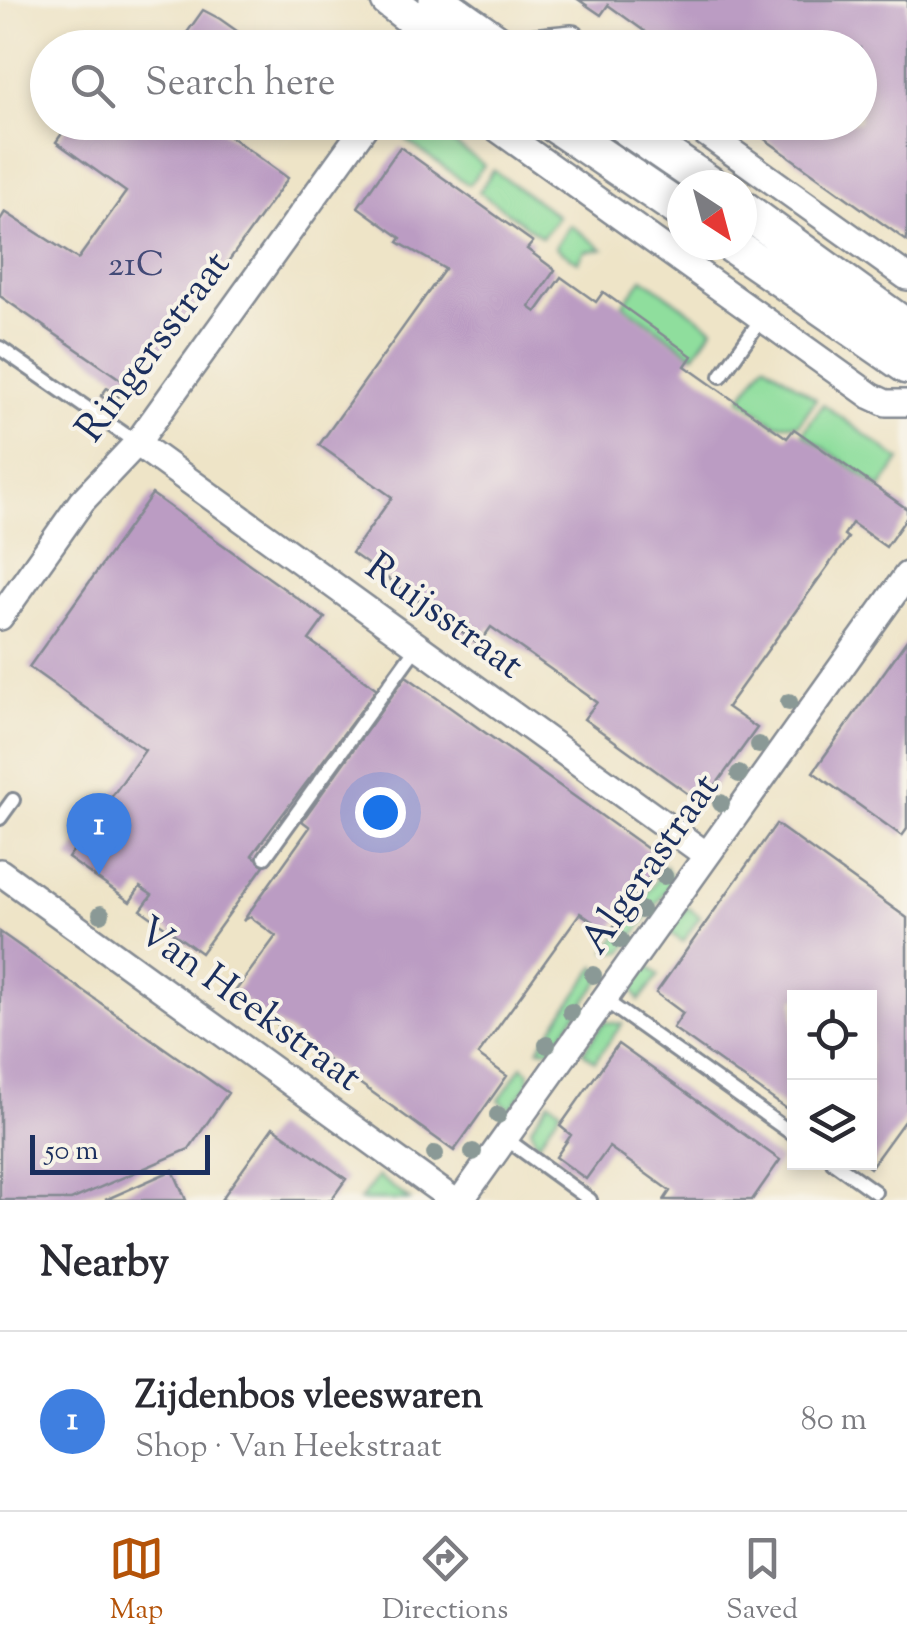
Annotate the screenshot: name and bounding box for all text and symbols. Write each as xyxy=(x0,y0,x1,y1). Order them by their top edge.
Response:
search box xyxy=(30,30,877,140)
icon: search xyxy=(65,58,120,113)
text: Search here xyxy=(145,58,336,112)
north arrow xyxy=(667,170,757,260)
street label: Ringersstraat xyxy=(64,240,246,456)
house number: 21C xyxy=(108,241,164,292)
street label: Ruijsstraat xyxy=(352,541,534,695)
street label: Algerastraat xyxy=(569,763,736,967)
your location xyxy=(355,787,406,838)
pin: 1 xyxy=(66,792,132,875)
street label: Van Heekstraat xyxy=(124,905,372,1107)
map controls xyxy=(787,990,877,1170)
button: locate xyxy=(787,990,877,1080)
button: layers xyxy=(787,1080,877,1170)
scale bar xyxy=(30,1130,210,1174)
text: 50 m xyxy=(45,1132,99,1172)
text: Nearby xyxy=(40,1235,169,1295)
text: Zijdenbos vleeswaren xyxy=(135,1371,483,1425)
text: 1 xyxy=(67,1398,78,1444)
text: 80 m xyxy=(801,1398,867,1444)
text: Shop · Van Heekstraat xyxy=(135,1425,442,1471)
tab: Map xyxy=(109,1531,164,1631)
tab: Directions xyxy=(382,1531,508,1631)
tab: Saved xyxy=(726,1531,798,1631)

